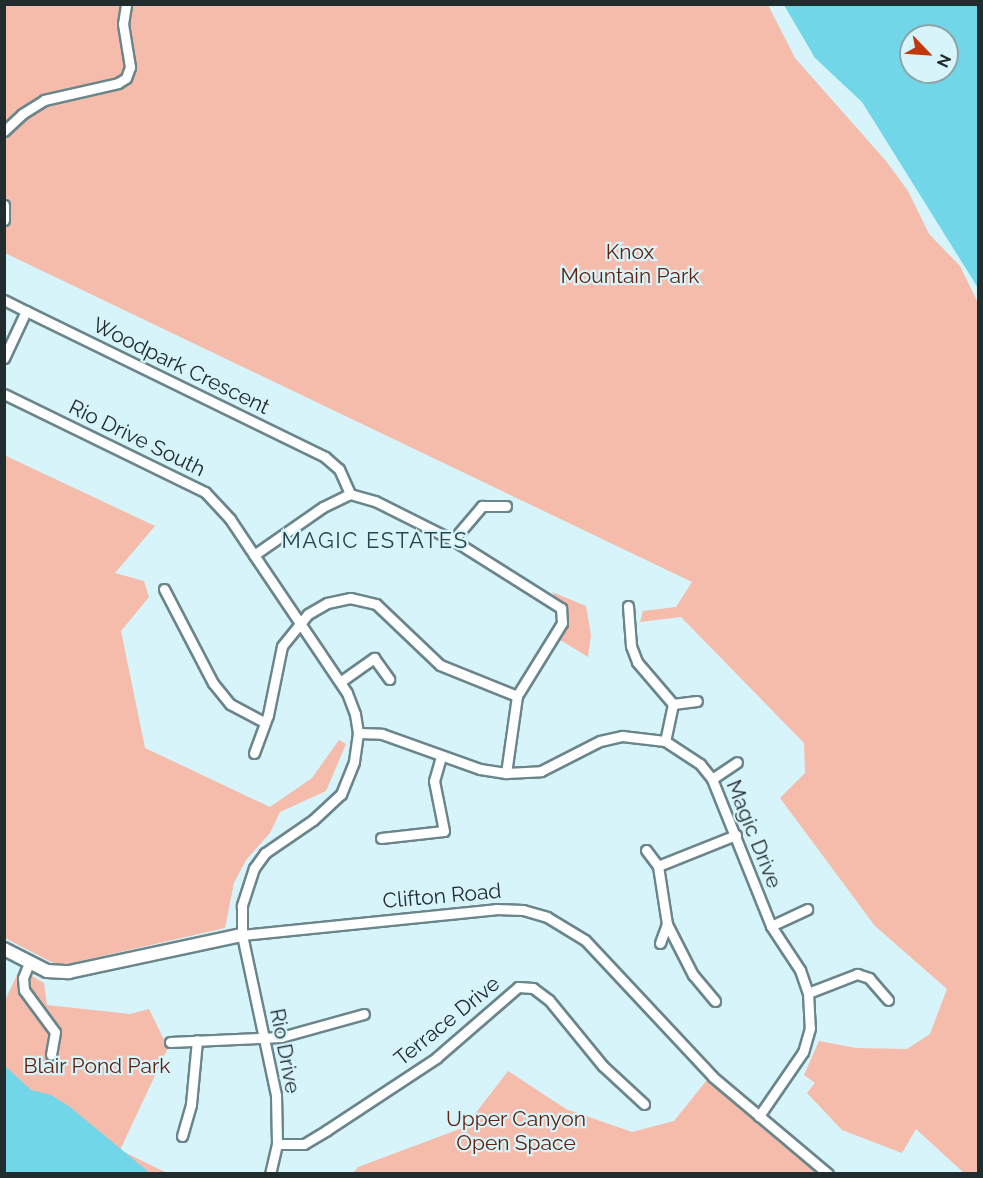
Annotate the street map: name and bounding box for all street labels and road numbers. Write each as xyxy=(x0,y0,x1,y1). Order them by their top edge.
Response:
street label: Woodpark Crescent xyxy=(88,312,274,420)
street label: Rio Drive South xyxy=(65,394,209,482)
street label: Magic Drive xyxy=(721,776,787,892)
street label: Clifton Road xyxy=(382,878,502,914)
street label: Terrace Drive xyxy=(389,971,505,1071)
street label: Rio Drive xyxy=(264,1006,306,1096)

